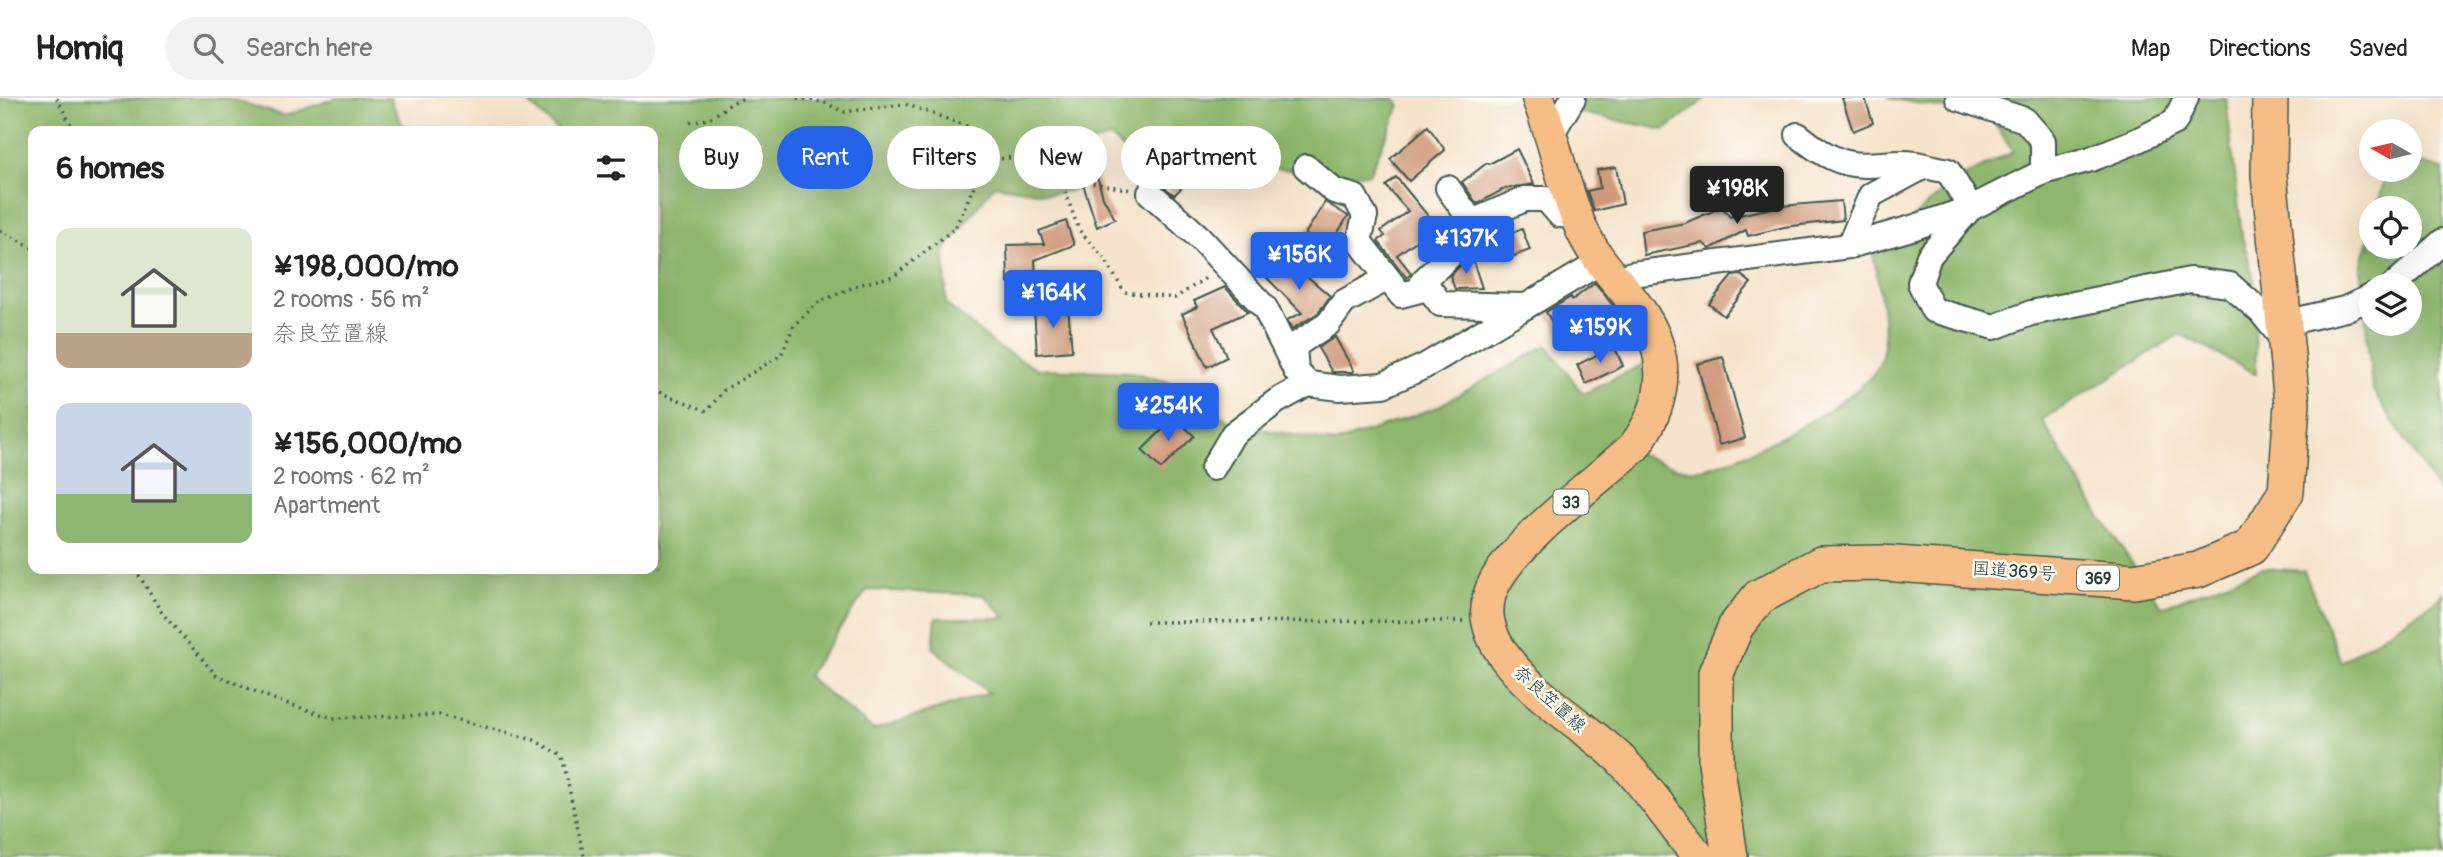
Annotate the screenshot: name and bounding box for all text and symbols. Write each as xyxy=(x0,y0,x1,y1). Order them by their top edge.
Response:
search box xyxy=(165,17,655,80)
text: Homiq xyxy=(35,28,123,69)
icon: search xyxy=(189,29,227,67)
text: Search here xyxy=(245,32,372,64)
text: Map xyxy=(2131,34,2171,63)
text: Directions xyxy=(2209,34,2310,63)
text: Saved xyxy=(2348,34,2408,63)
north arrow xyxy=(2359,119,2422,182)
map controls xyxy=(2359,119,2422,336)
chip: Buy xyxy=(679,126,763,189)
chip: Rent xyxy=(777,126,873,189)
chip: Filters xyxy=(887,126,1000,189)
chip: New xyxy=(1014,126,1107,189)
chip: Apartment xyxy=(1121,126,1281,189)
icon: filters xyxy=(592,149,630,187)
text: 6 homes xyxy=(56,150,164,187)
pin: ¥198K xyxy=(1688,166,1786,226)
text: ¥198K xyxy=(1706,174,1768,203)
button: locate xyxy=(2359,196,2422,259)
pin: ¥137K xyxy=(1417,216,1515,276)
text: ¥137K xyxy=(1434,224,1498,253)
pin: ¥156K xyxy=(1250,232,1348,292)
text: ¥156K xyxy=(1267,240,1331,269)
text: ¥198,000/mo xyxy=(273,248,459,285)
icon: home xyxy=(112,256,196,340)
pin: ¥164K xyxy=(1004,271,1102,330)
button: layers xyxy=(2359,273,2422,336)
text: ¥164K xyxy=(1020,278,1086,307)
text: 2 rooms · 56 m² xyxy=(273,285,430,314)
pin: ¥159K xyxy=(1551,306,1649,365)
text: ¥159K xyxy=(1568,313,1632,342)
text: 奈良笠置線 xyxy=(273,319,388,348)
pin: ¥254K xyxy=(1119,384,1217,443)
text: ¥254K xyxy=(1134,391,1202,420)
text: ¥156,000/mo xyxy=(273,425,462,462)
icon: home xyxy=(112,431,196,515)
text: 2 rooms · 62 m² xyxy=(273,462,430,491)
road number: 33 xyxy=(1554,490,1588,514)
text: Apartment xyxy=(273,491,380,520)
street label: 国道369号 xyxy=(1971,557,2057,586)
road number: 369 xyxy=(2077,565,2119,590)
street label: 奈良笠置線 xyxy=(1509,661,1591,738)

